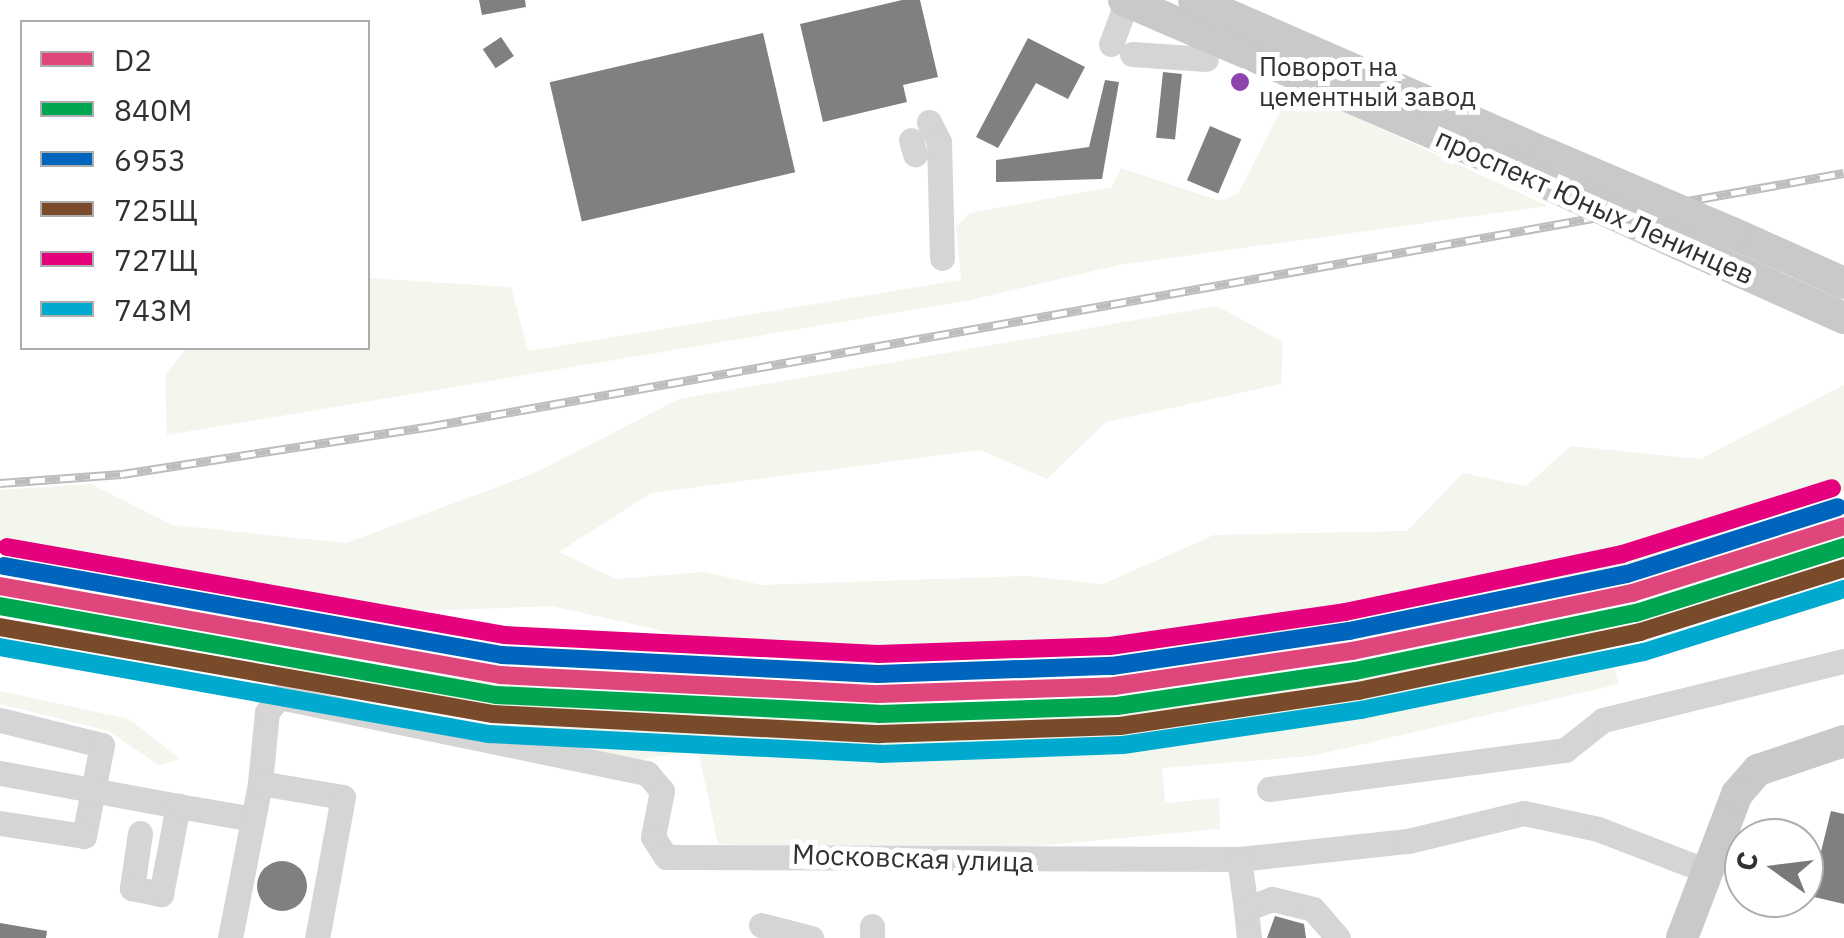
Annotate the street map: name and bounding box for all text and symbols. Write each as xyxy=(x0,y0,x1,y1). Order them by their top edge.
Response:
legend xyxy=(20,20,370,350)
text: D2 xyxy=(114,40,152,79)
place label: Поворот на цементный завод xyxy=(1259,51,1476,112)
marker: Поворот на цементный завод xyxy=(1230,72,1250,92)
text: 840М xyxy=(114,90,192,129)
street label: проспект Юных Ленинцев xyxy=(1431,121,1759,291)
text: 6953 xyxy=(114,140,186,179)
text: 725Щ xyxy=(114,190,198,229)
text: 727Щ xyxy=(114,240,198,279)
text: 743М xyxy=(114,290,192,329)
north arrow xyxy=(1724,818,1824,918)
street label: Московская улица xyxy=(791,837,1035,879)
text: С xyxy=(1726,848,1767,874)

